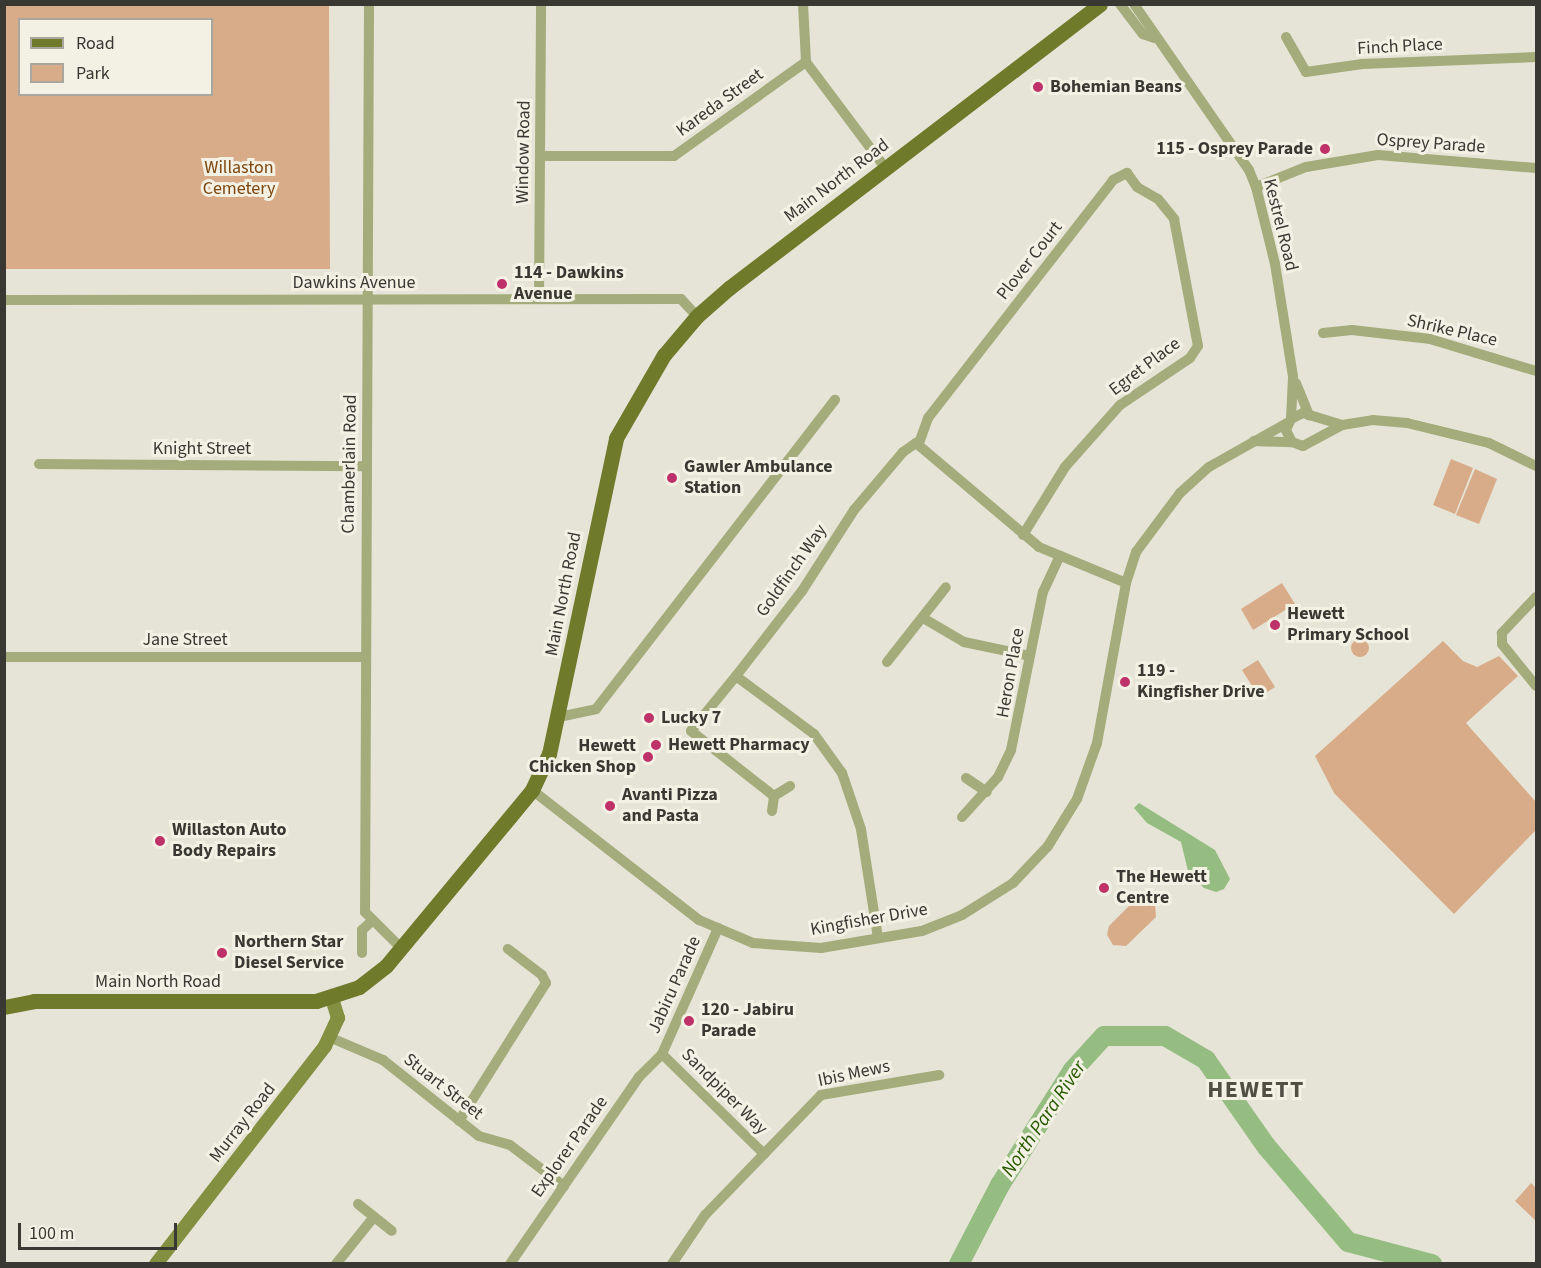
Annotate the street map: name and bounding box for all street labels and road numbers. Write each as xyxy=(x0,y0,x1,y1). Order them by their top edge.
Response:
street label: Finch Place xyxy=(1357,34,1443,60)
street label: Kareda Street xyxy=(672,64,768,142)
street label: Window Road xyxy=(512,100,536,204)
street label: Osprey Parade xyxy=(1376,129,1486,159)
street label: Main North Road xyxy=(780,135,894,227)
street label: Kestrel Road xyxy=(1258,177,1302,273)
street label: Plover Court xyxy=(993,217,1067,305)
street label: Dawkins Avenue xyxy=(293,272,415,294)
street label: Shrike Place xyxy=(1405,310,1499,352)
street label: Egret Place xyxy=(1105,333,1185,401)
street label: Chamberlain Road xyxy=(338,394,362,534)
street label: Knight Street xyxy=(153,438,251,460)
street label: Goldfinch Way xyxy=(752,521,832,621)
street label: Main North Road xyxy=(541,530,587,658)
street label: Heron Place xyxy=(993,627,1029,719)
street label: Jane Street xyxy=(142,629,228,651)
street label: Kingfisher Drive xyxy=(809,899,929,941)
street label: Jabiru Parade xyxy=(644,933,706,1037)
street label: Main North Road xyxy=(95,971,221,993)
street label: Sandpiper Way xyxy=(676,1044,772,1140)
street label: Stuart Street xyxy=(399,1049,487,1125)
street label: Ibis Mews xyxy=(816,1056,892,1092)
street label: Murray Road xyxy=(205,1079,281,1167)
street label: Explorer Parade xyxy=(527,1092,613,1202)

